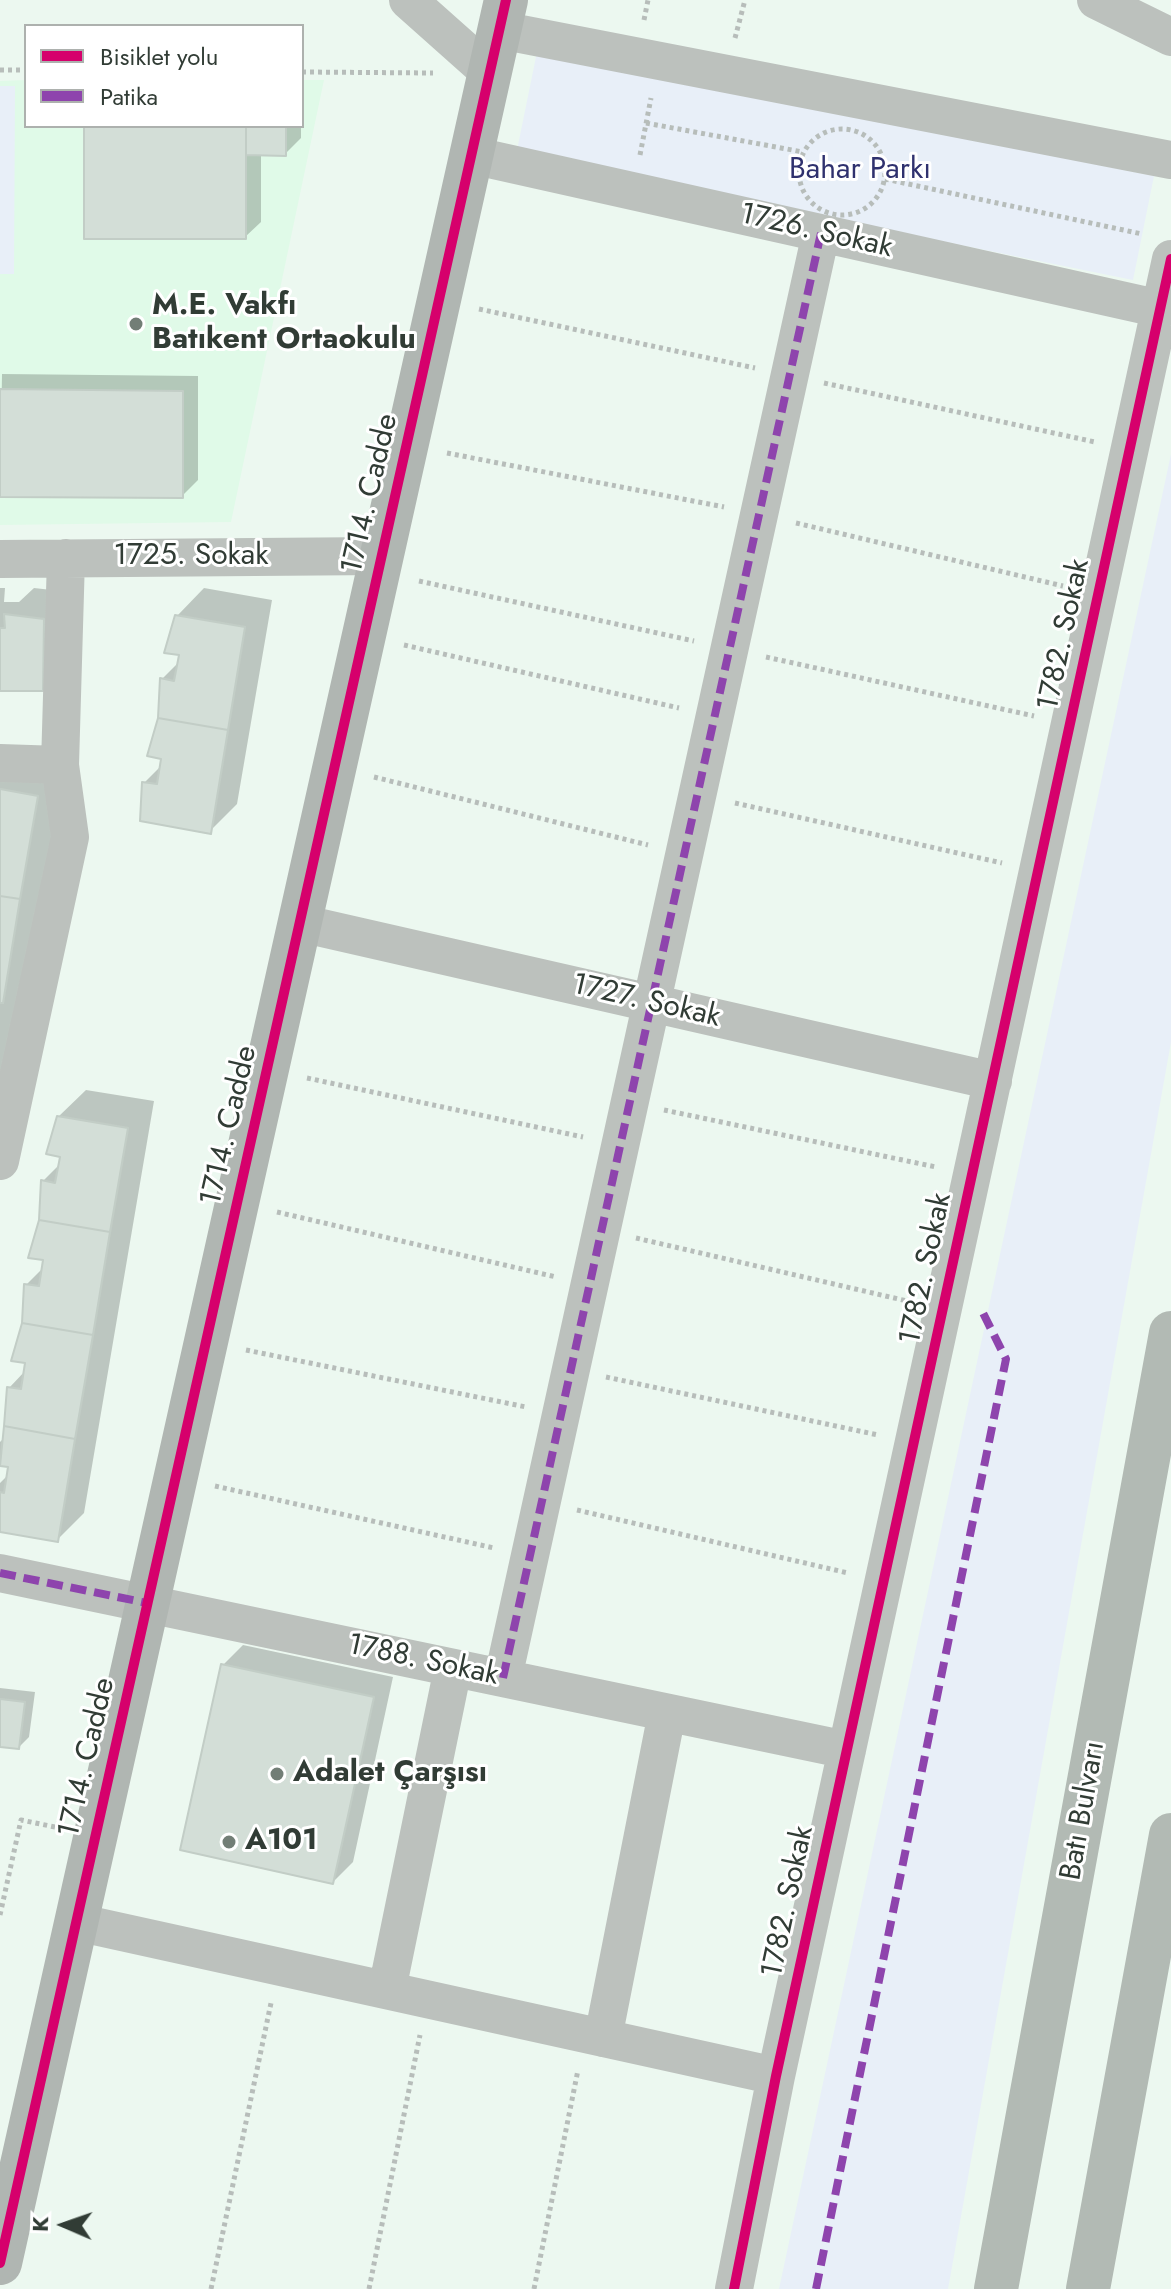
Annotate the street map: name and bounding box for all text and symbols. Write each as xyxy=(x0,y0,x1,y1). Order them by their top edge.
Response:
legend xyxy=(24,24,304,128)
text: Bisiklet yolu xyxy=(100,39,218,74)
text: Patika xyxy=(100,79,158,114)
park label: Bahar Parkı xyxy=(789,153,931,189)
street label: 1726. Sokak xyxy=(736,197,896,267)
place label: M.E. Vakfı Batıkent Ortaokulu xyxy=(152,289,416,360)
marker: M.E. Vakfı Batıkent Ortaokulu xyxy=(127,315,145,333)
street label: 1714. Cadde xyxy=(335,411,407,577)
street label: 1725. Sokak xyxy=(114,539,268,575)
street label: 1782. Sokak xyxy=(1031,556,1099,714)
street label: 1727. Sokak xyxy=(569,968,723,1036)
street label: 1714. Cadde xyxy=(194,1043,266,1209)
street label: 1782. Sokak xyxy=(893,1190,961,1348)
street label: 1788. Sokak xyxy=(344,1627,502,1695)
street label: 1714. Cadde xyxy=(52,1675,124,1841)
street label: Batı Bulvarı xyxy=(1054,1739,1114,1883)
place label: Adalet Çarşısı xyxy=(293,1756,487,1792)
marker: Adalet Çarşısı xyxy=(268,1765,286,1783)
street label: 1782. Sokak xyxy=(755,1823,823,1981)
place label: A101 xyxy=(245,1824,317,1860)
marker: A101 xyxy=(220,1833,238,1851)
north arrow xyxy=(24,2185,104,2265)
text: K xyxy=(24,2216,56,2232)

